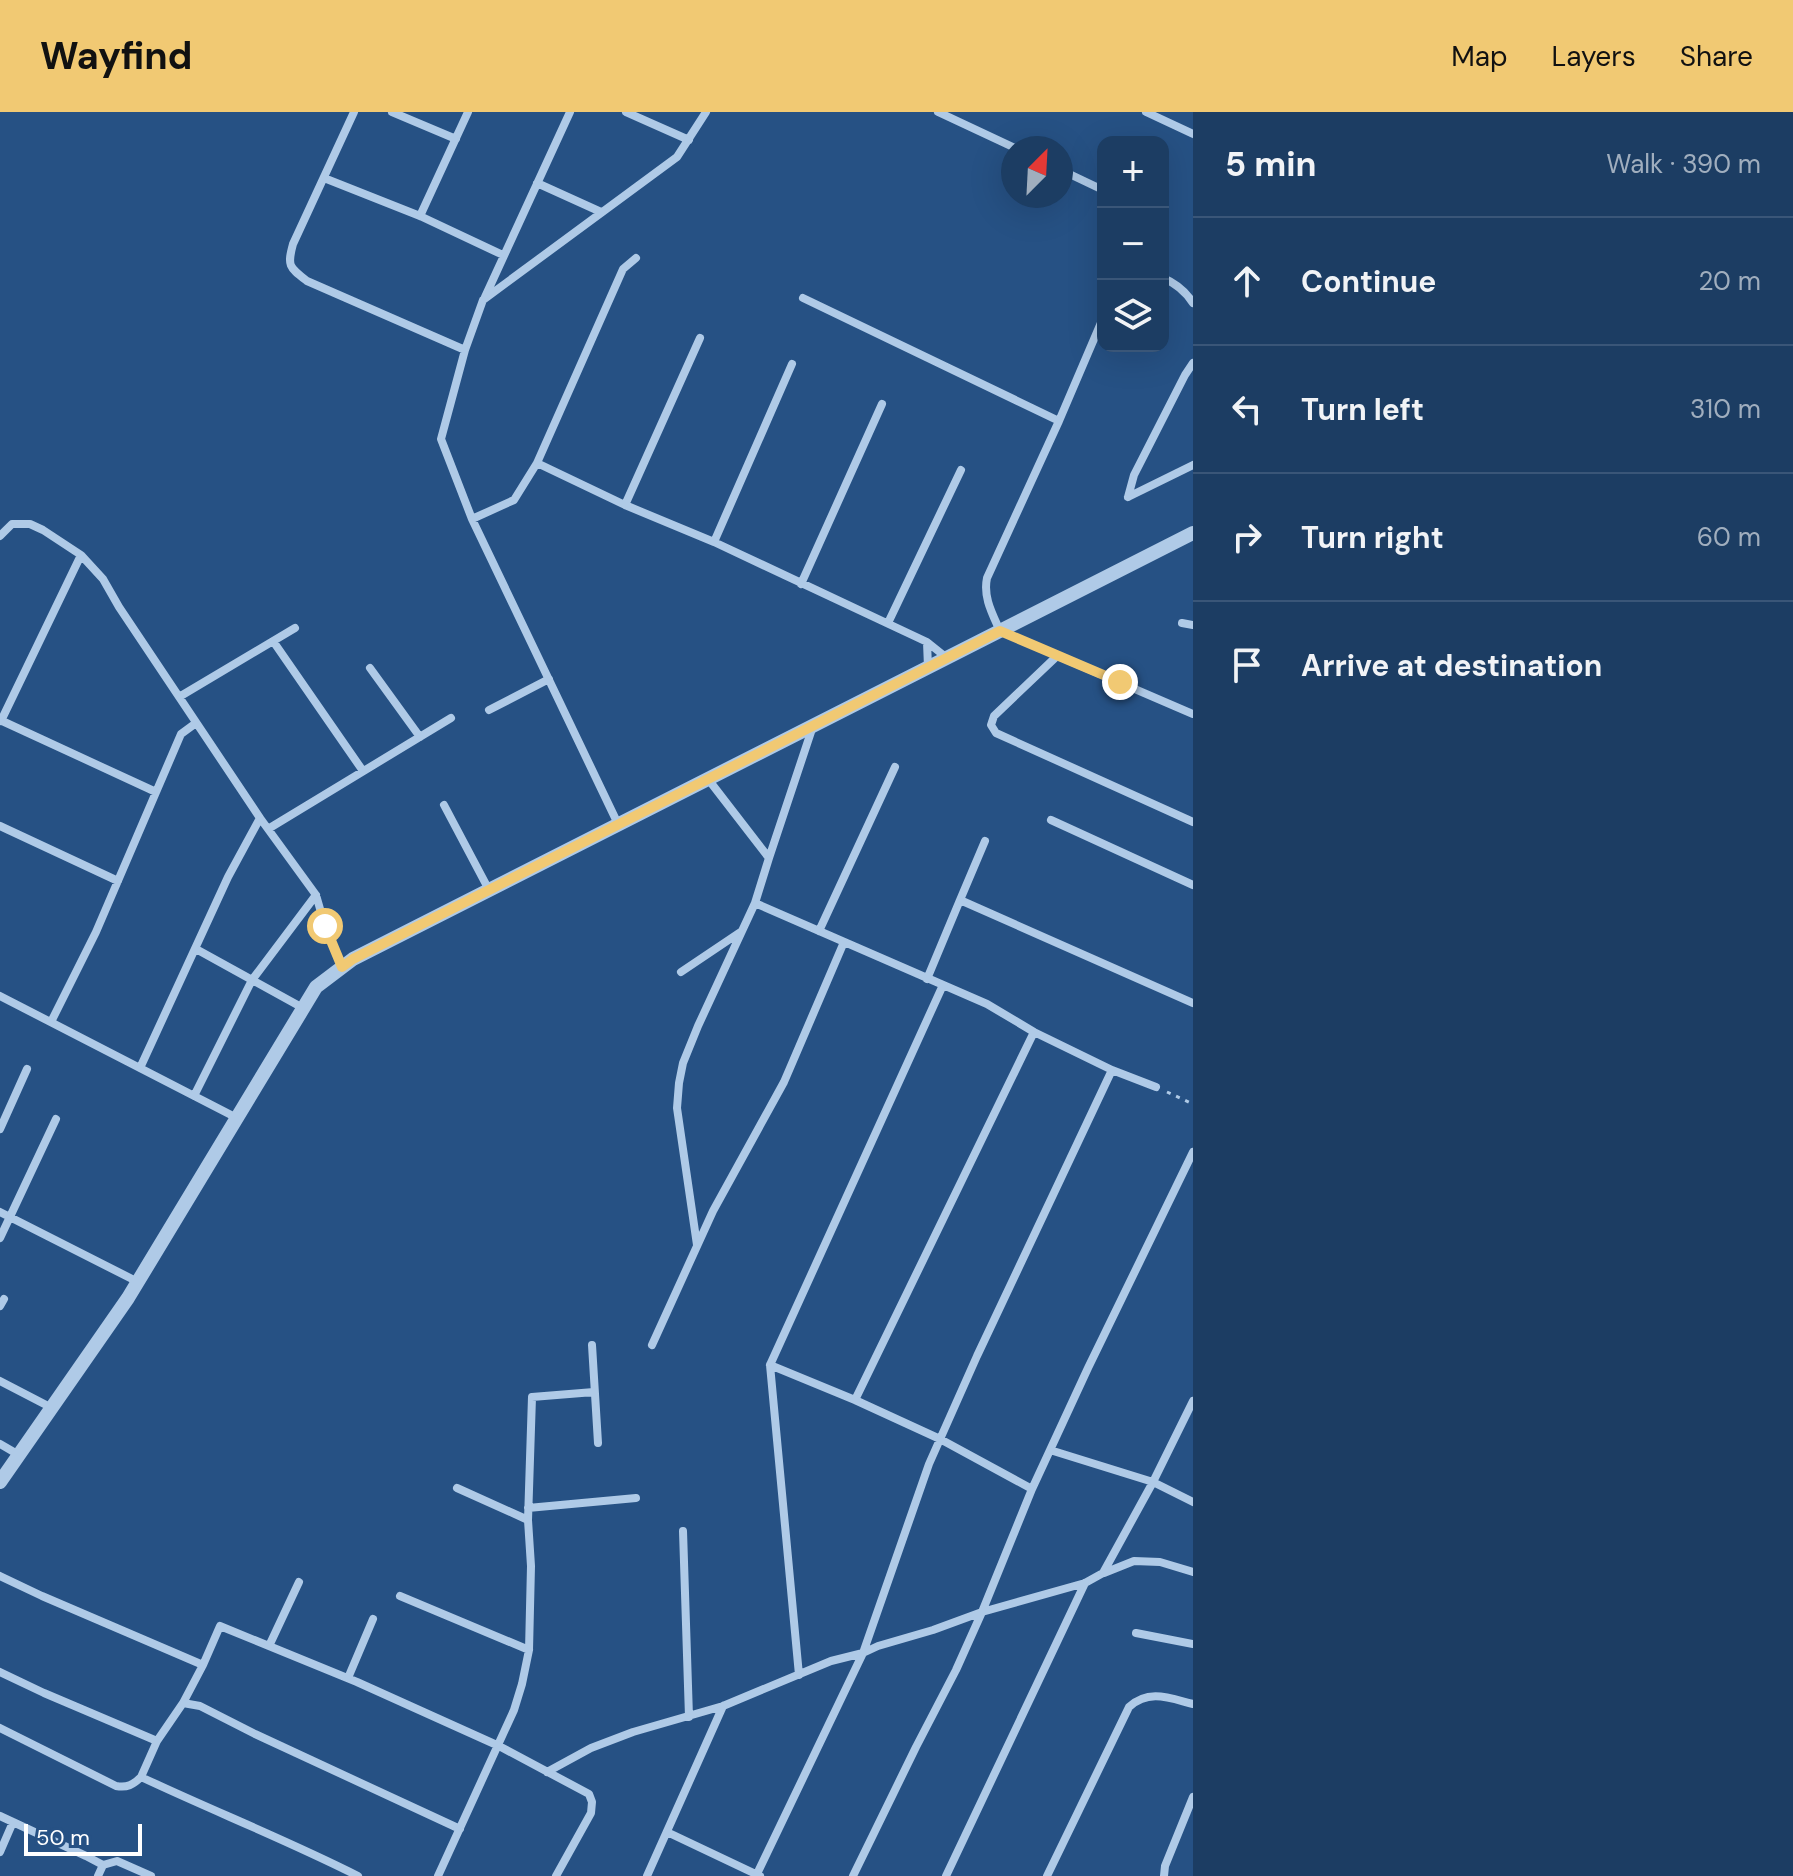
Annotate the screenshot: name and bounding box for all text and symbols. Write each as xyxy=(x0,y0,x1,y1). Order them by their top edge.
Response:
text: Wayfind xyxy=(40,31,193,81)
text: Map xyxy=(1451,38,1508,75)
text: Layers xyxy=(1552,38,1636,75)
text: Share xyxy=(1680,38,1753,75)
north arrow xyxy=(1001,136,1073,208)
map controls xyxy=(1097,136,1169,352)
button: + xyxy=(1097,136,1169,208)
text: 5 min xyxy=(1225,142,1316,187)
text: Walk · 390 m xyxy=(1606,147,1761,181)
button: − xyxy=(1097,208,1169,280)
icon: ahead xyxy=(1225,259,1269,303)
text: Continue xyxy=(1301,262,1436,301)
text: 20 m xyxy=(1698,264,1761,298)
button: layers xyxy=(1097,280,1169,352)
icon: left xyxy=(1225,387,1269,431)
text: Turn left xyxy=(1301,390,1424,429)
text: 310 m xyxy=(1690,392,1761,426)
icon: right xyxy=(1225,515,1269,559)
text: Turn right xyxy=(1301,518,1444,557)
text: 60 m xyxy=(1697,520,1761,554)
icon: arrive xyxy=(1225,643,1269,687)
text: Arrive at destination xyxy=(1301,646,1602,685)
route end xyxy=(1102,664,1138,700)
route start xyxy=(307,908,343,944)
scale bar xyxy=(24,1820,142,1856)
text: 50 m xyxy=(36,1823,90,1852)

